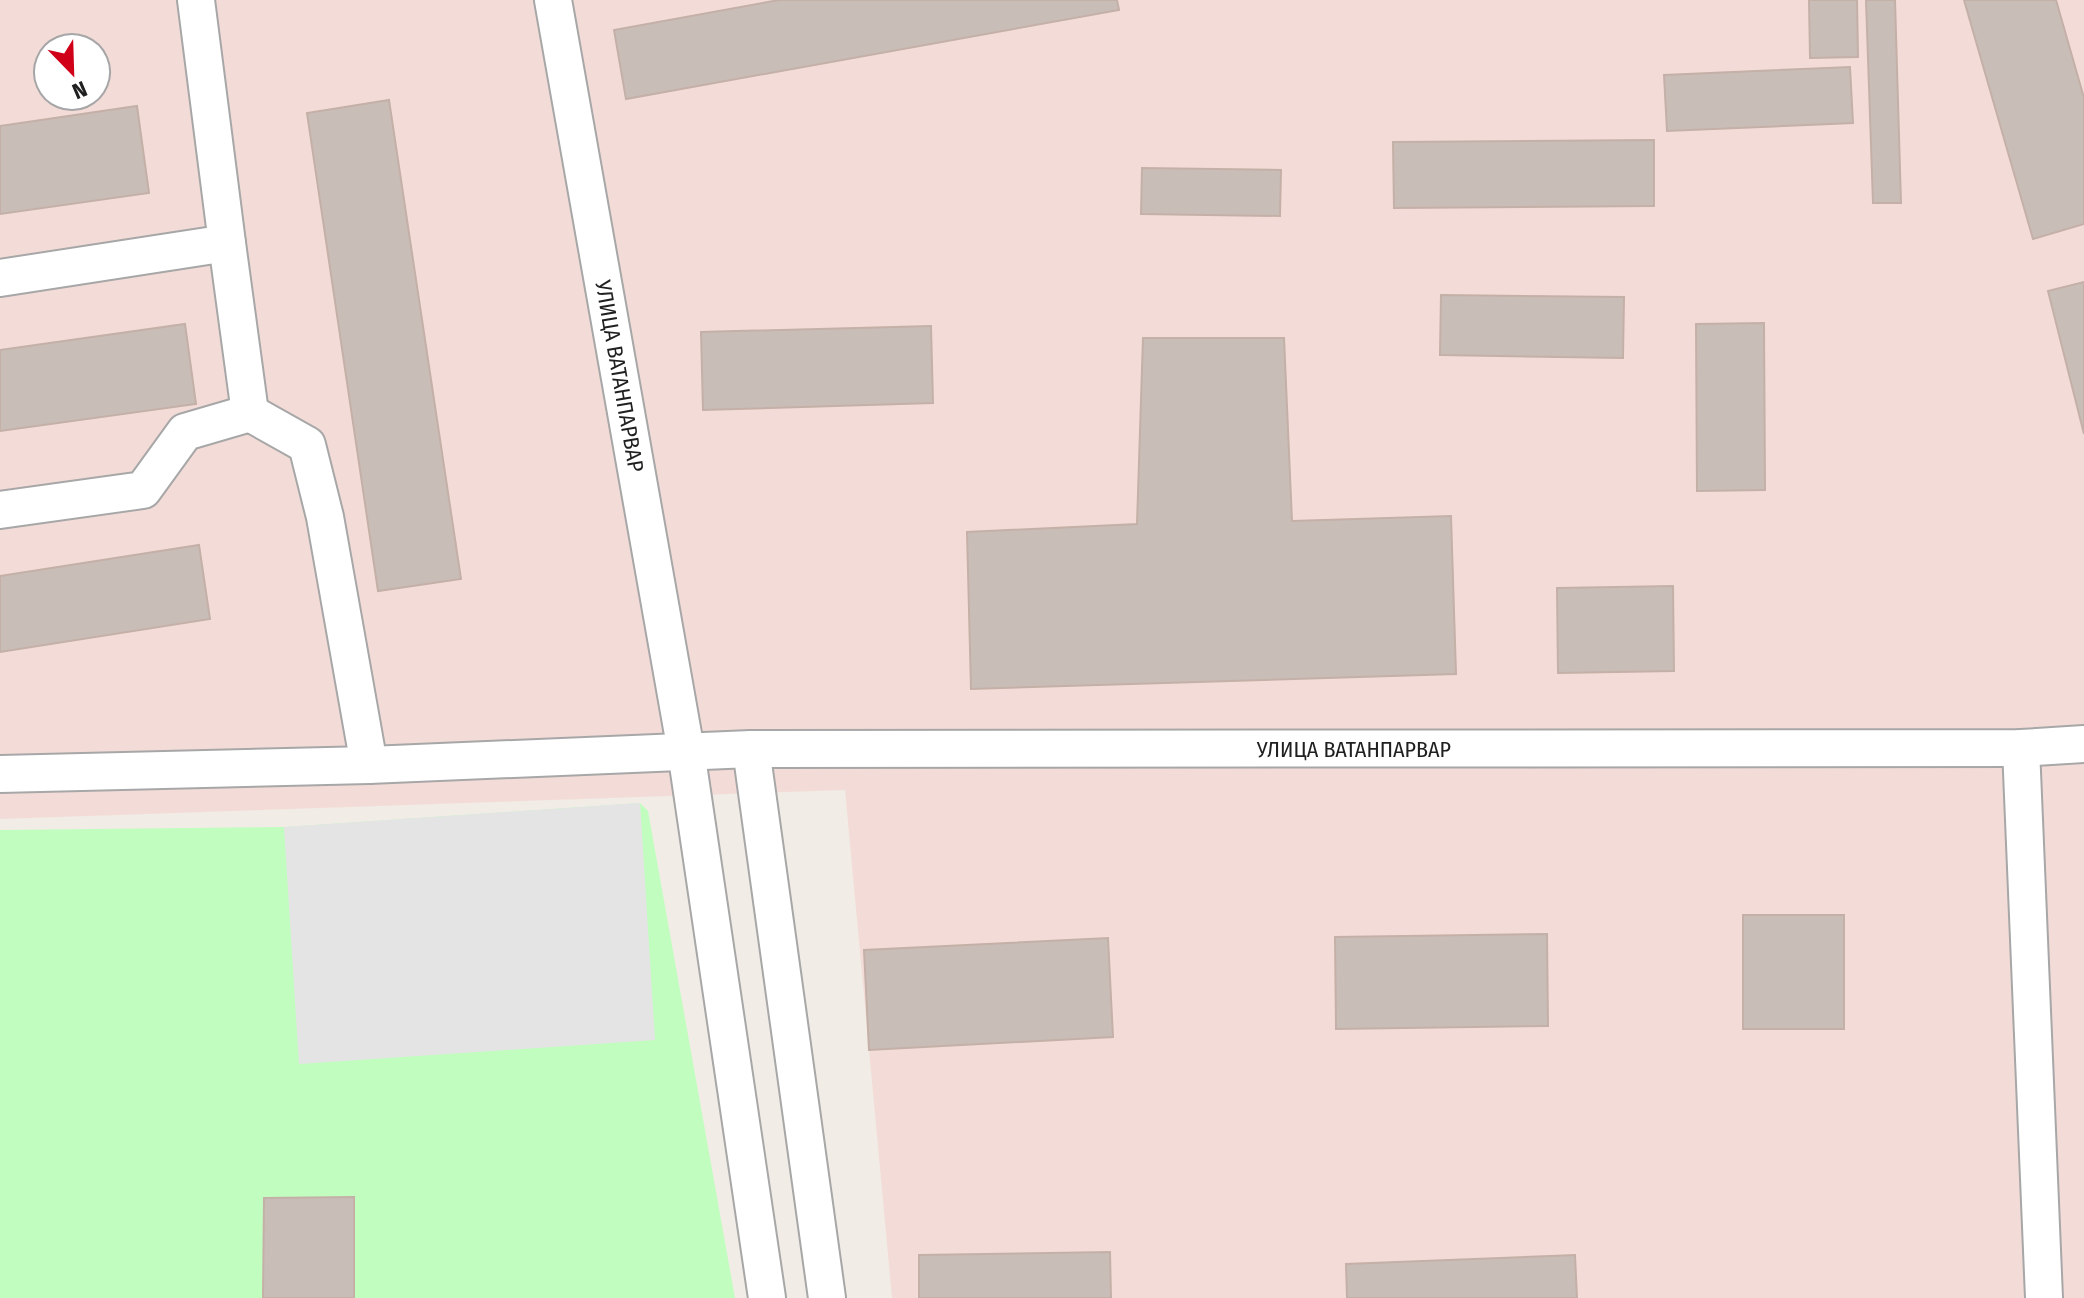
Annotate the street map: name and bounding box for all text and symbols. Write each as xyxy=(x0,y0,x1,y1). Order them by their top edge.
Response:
north arrow xyxy=(32,32,112,112)
text: N xyxy=(68,75,91,105)
street label: УЛИЦА ВАТАНПАРВАР xyxy=(589,277,650,474)
street label: УЛИЦА ВАТАНПАРВАР xyxy=(1256,736,1451,763)

